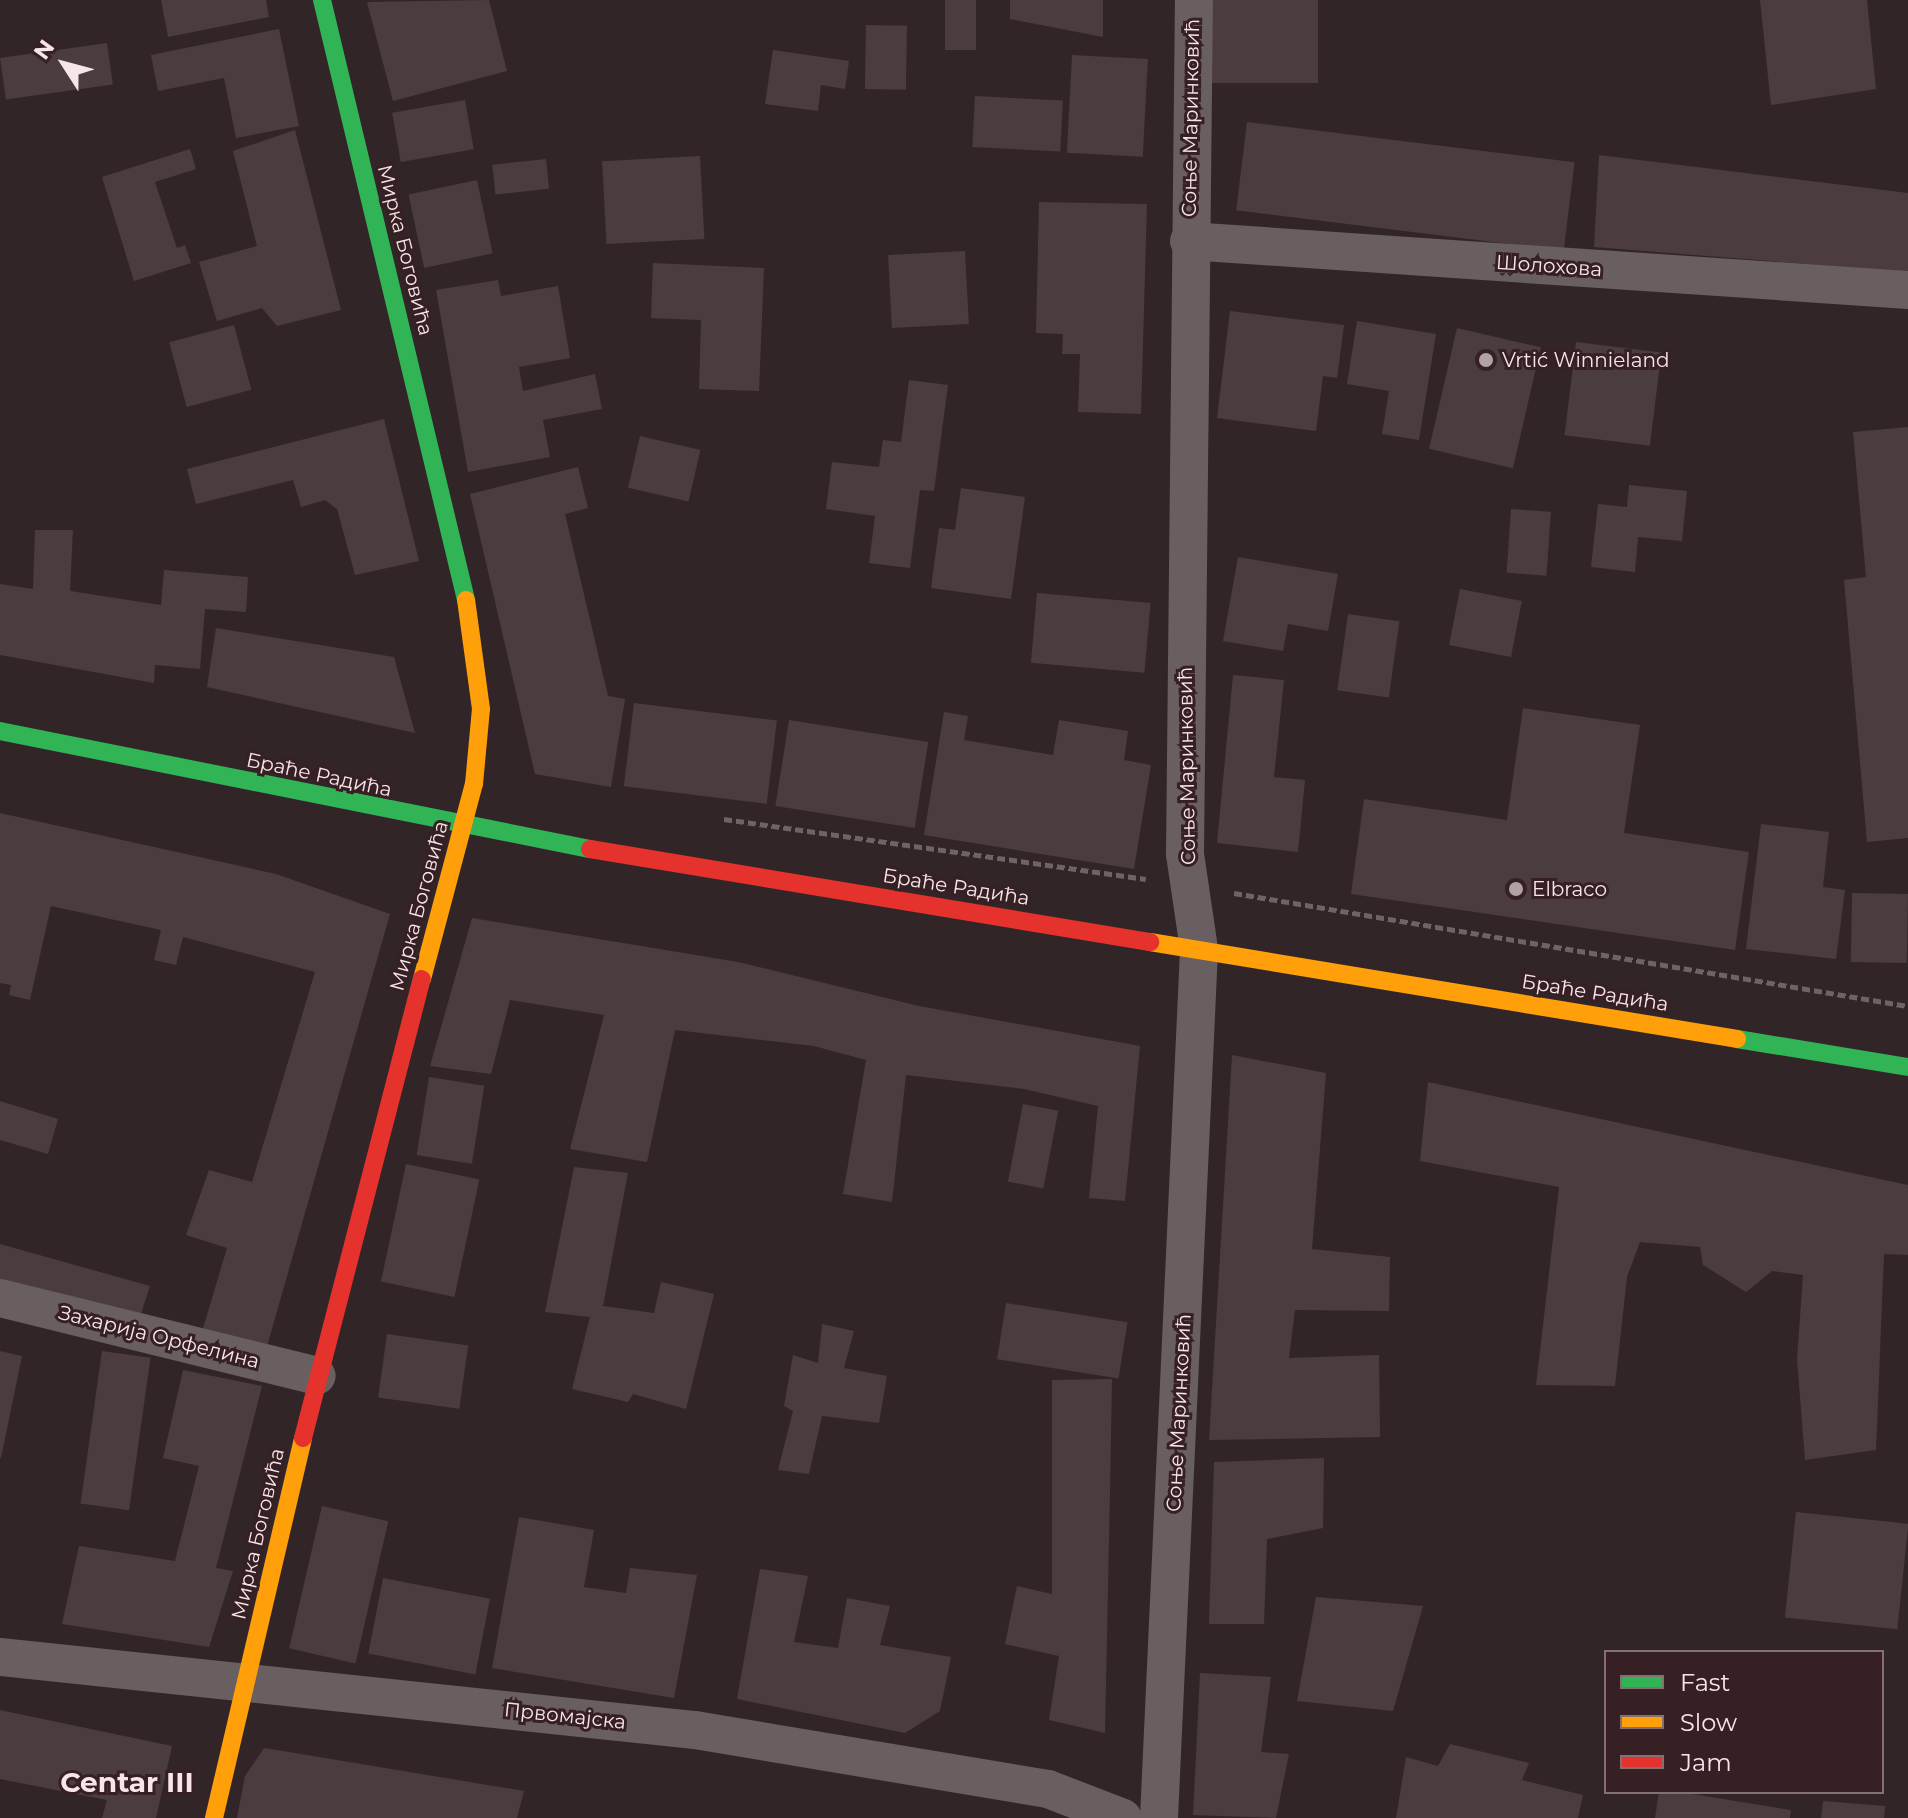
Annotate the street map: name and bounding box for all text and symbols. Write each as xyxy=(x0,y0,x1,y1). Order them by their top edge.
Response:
street label: Соње Маринковић xyxy=(1177,19,1205,217)
north arrow xyxy=(24,24,104,104)
text: N xyxy=(28,34,60,65)
street label: Мирка Боговића xyxy=(372,162,438,338)
street label: Шолохова xyxy=(1495,250,1603,282)
place label: Vrtić Winnieland xyxy=(1502,348,1670,372)
marker: Vrtić Winnieland xyxy=(1477,351,1495,369)
street label: Соње Маринковић xyxy=(1173,667,1201,865)
street label: Браће Радића xyxy=(244,748,394,802)
street label: Мирка Боговића xyxy=(385,818,453,994)
street label: Браће Радића xyxy=(881,864,1031,910)
place label: Elbraco xyxy=(1532,877,1607,901)
marker: Elbraco xyxy=(1507,880,1525,898)
street label: Браће Радића xyxy=(1520,970,1670,1016)
street label: Захарија Орфелина xyxy=(56,1300,262,1374)
street label: Соње Маринковић xyxy=(1162,1313,1196,1513)
street label: Мирка Боговића xyxy=(227,1446,289,1622)
legend xyxy=(1604,1650,1884,1794)
text: Fast xyxy=(1680,1668,1730,1697)
street label: Првомајска xyxy=(503,1698,627,1734)
text: Slow xyxy=(1680,1708,1737,1737)
text: Jam xyxy=(1680,1748,1732,1777)
district label: Centar III xyxy=(60,1765,194,1799)

